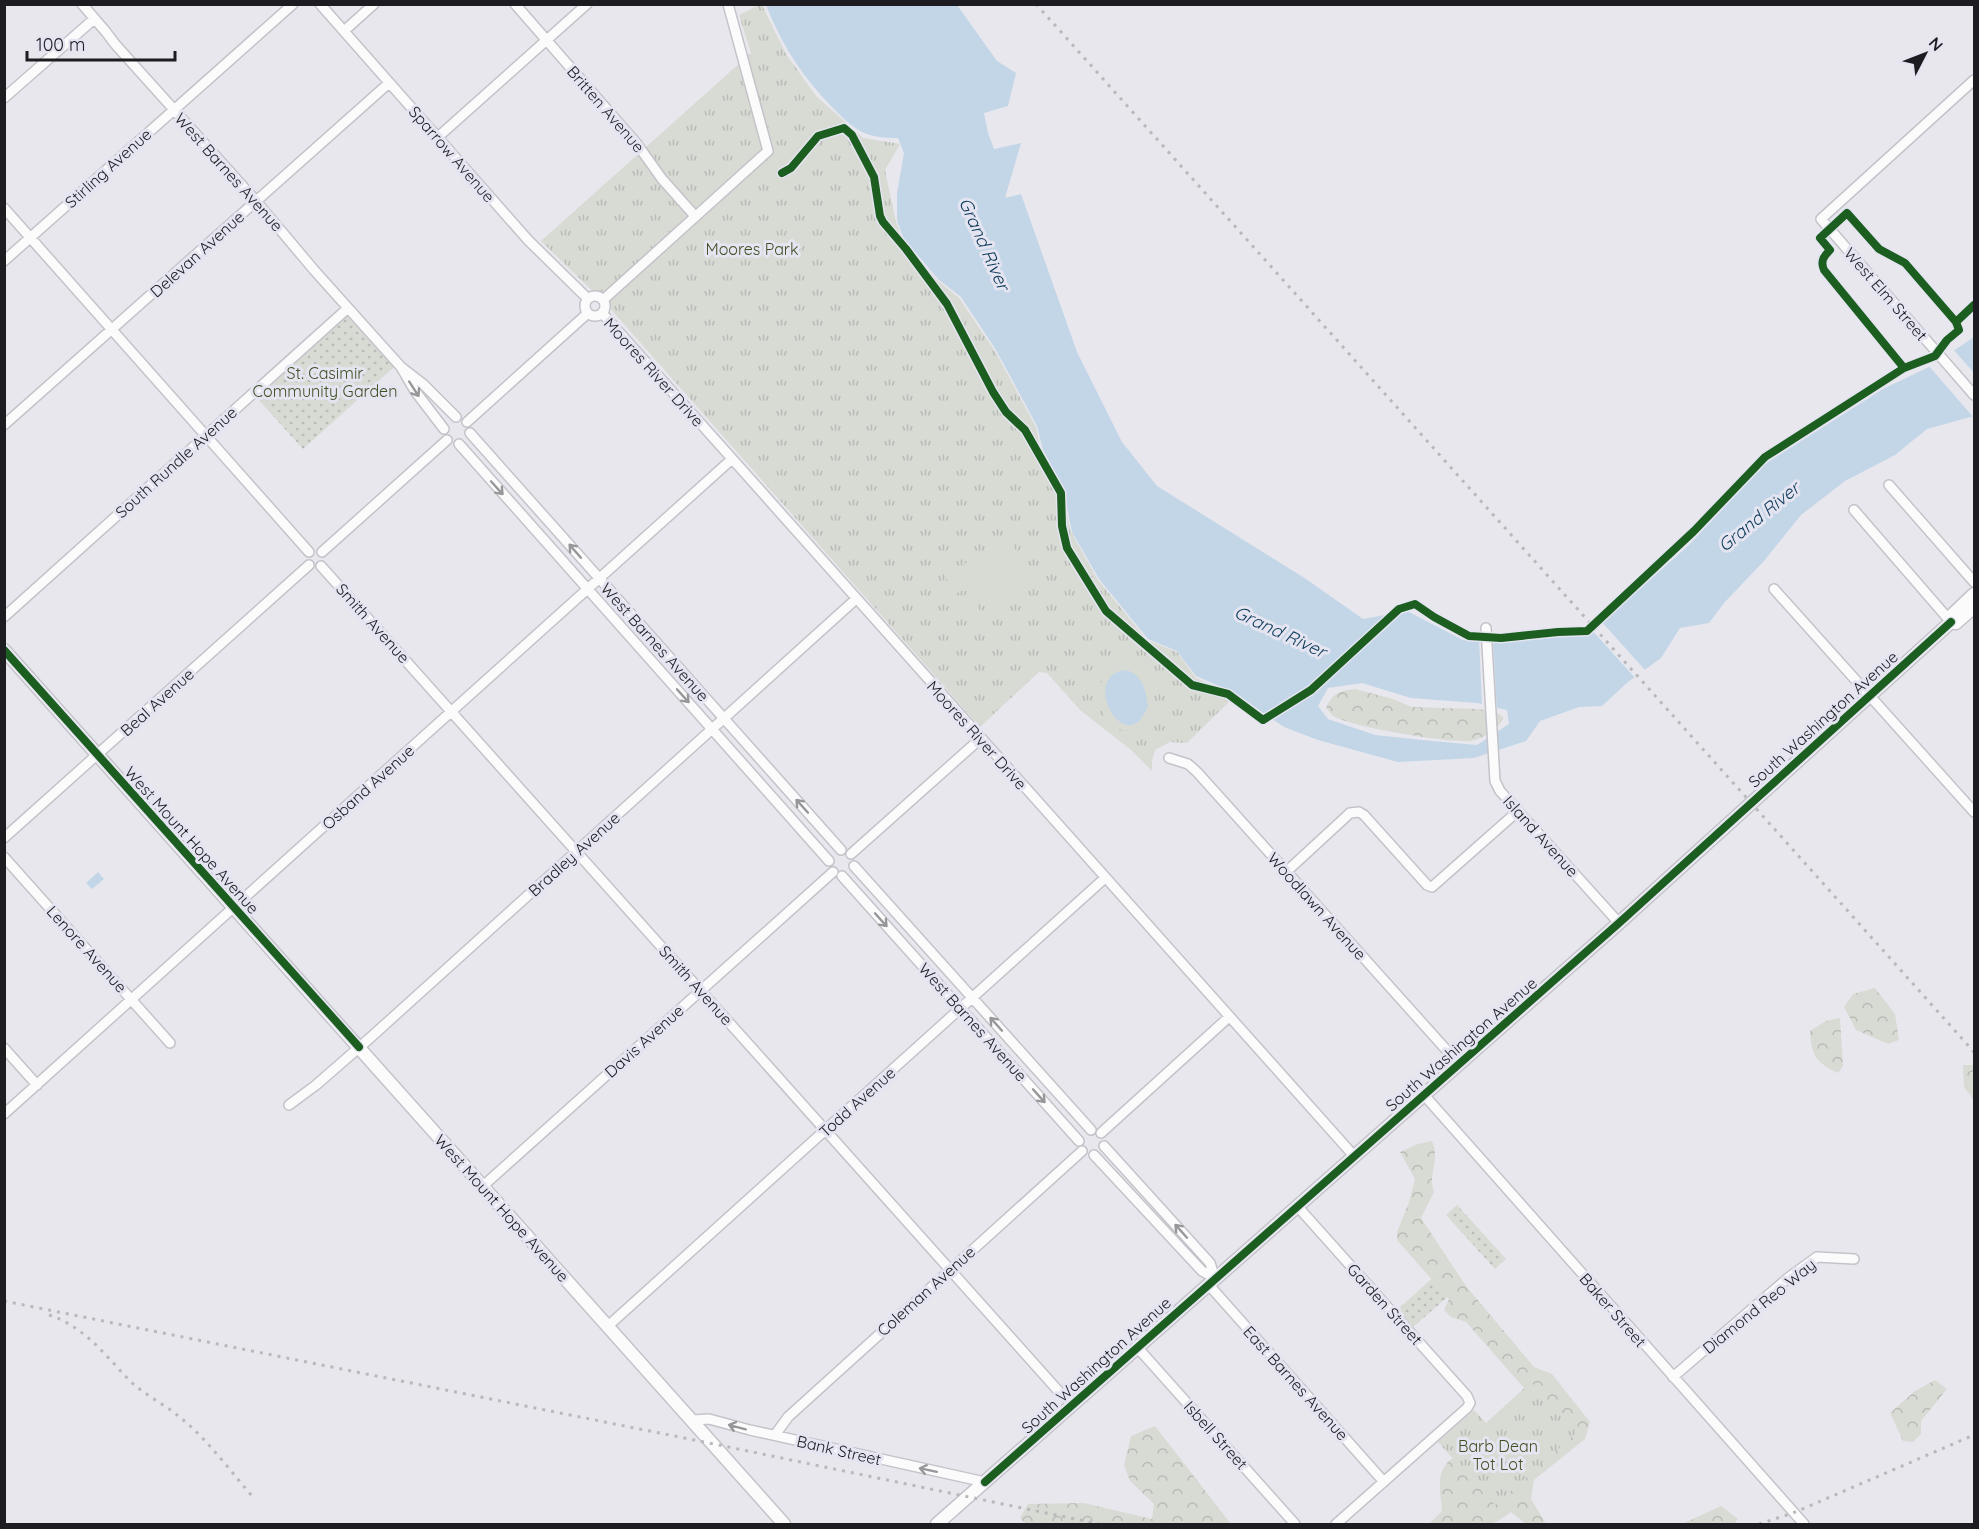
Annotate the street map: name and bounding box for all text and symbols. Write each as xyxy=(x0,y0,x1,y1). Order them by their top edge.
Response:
scale bar xyxy=(27,24,176,62)
north arrow xyxy=(1895,24,1955,84)
text: 100 m xyxy=(36,33,85,56)
text: N xyxy=(1925,33,1948,55)
street label: Britten Avenue xyxy=(563,62,649,156)
street label: Sparrow Avenue xyxy=(405,102,499,206)
street label: West Barnes Avenue xyxy=(170,109,288,235)
street label: Stirling Avenue xyxy=(61,124,155,212)
water label: Grand River xyxy=(954,194,1016,295)
street label: Delevan Avenue xyxy=(146,207,248,301)
park label: Moores Park xyxy=(705,239,799,259)
street label: West Elm Street xyxy=(1840,243,1932,345)
street label: Moores River Drive xyxy=(600,313,708,431)
park label: St. Casimir Community Garden xyxy=(253,363,397,401)
one-way arrow xyxy=(409,380,421,397)
street label: South Rundle Avenue xyxy=(111,402,241,522)
water label: Grand River xyxy=(1713,475,1806,557)
one-way arrow xyxy=(490,480,504,495)
one-way arrow xyxy=(568,544,582,559)
street label: Smith Avenue xyxy=(332,579,414,667)
street label: West Barnes Avenue xyxy=(596,579,714,705)
water label: Grand River xyxy=(1231,600,1332,664)
street label: South Washington Avenue xyxy=(1744,647,1902,791)
street label: Beal Avenue xyxy=(116,664,198,740)
street label: Moores River Drive xyxy=(923,676,1031,794)
one-way arrow xyxy=(676,688,690,703)
street label: Osband Avenue xyxy=(318,740,418,834)
street label: West Mount Hope Avenue xyxy=(120,762,264,918)
street label: Island Avenue xyxy=(1499,791,1583,881)
one-way arrow xyxy=(795,799,809,814)
street label: Bradley Avenue xyxy=(524,808,624,900)
street label: Woodlawn Avenue xyxy=(1263,848,1371,964)
street label: Lenore Avenue xyxy=(43,901,131,997)
one-way arrow xyxy=(874,912,888,927)
street label: Smith Avenue xyxy=(655,941,737,1029)
street label: West Barnes Avenue xyxy=(914,959,1032,1085)
street label: South Washington Avenue xyxy=(1381,973,1541,1115)
street label: Davis Avenue xyxy=(600,1000,688,1082)
one-way arrow xyxy=(989,1016,1003,1031)
street label: Todd Avenue xyxy=(815,1062,899,1142)
one-way arrow xyxy=(1032,1089,1046,1104)
street label: West Mount Hope Avenue xyxy=(430,1130,574,1286)
one-way arrow xyxy=(1174,1224,1188,1239)
street label: Coleman Avenue xyxy=(873,1242,979,1340)
street label: Diamond Reo Way xyxy=(1698,1254,1820,1358)
street label: Garden Street xyxy=(1343,1259,1427,1349)
street label: Baker Street xyxy=(1575,1269,1651,1351)
street label: South Washington Avenue xyxy=(1017,1293,1175,1437)
street label: East Barnes Avenue xyxy=(1239,1322,1353,1444)
street label: Isbell Street xyxy=(1180,1396,1252,1474)
one-way arrow xyxy=(728,1421,747,1432)
street label: Bank Street xyxy=(795,1431,883,1469)
park label: Barb Dean Tot Lot xyxy=(1458,1436,1538,1474)
one-way arrow xyxy=(918,1463,937,1475)

